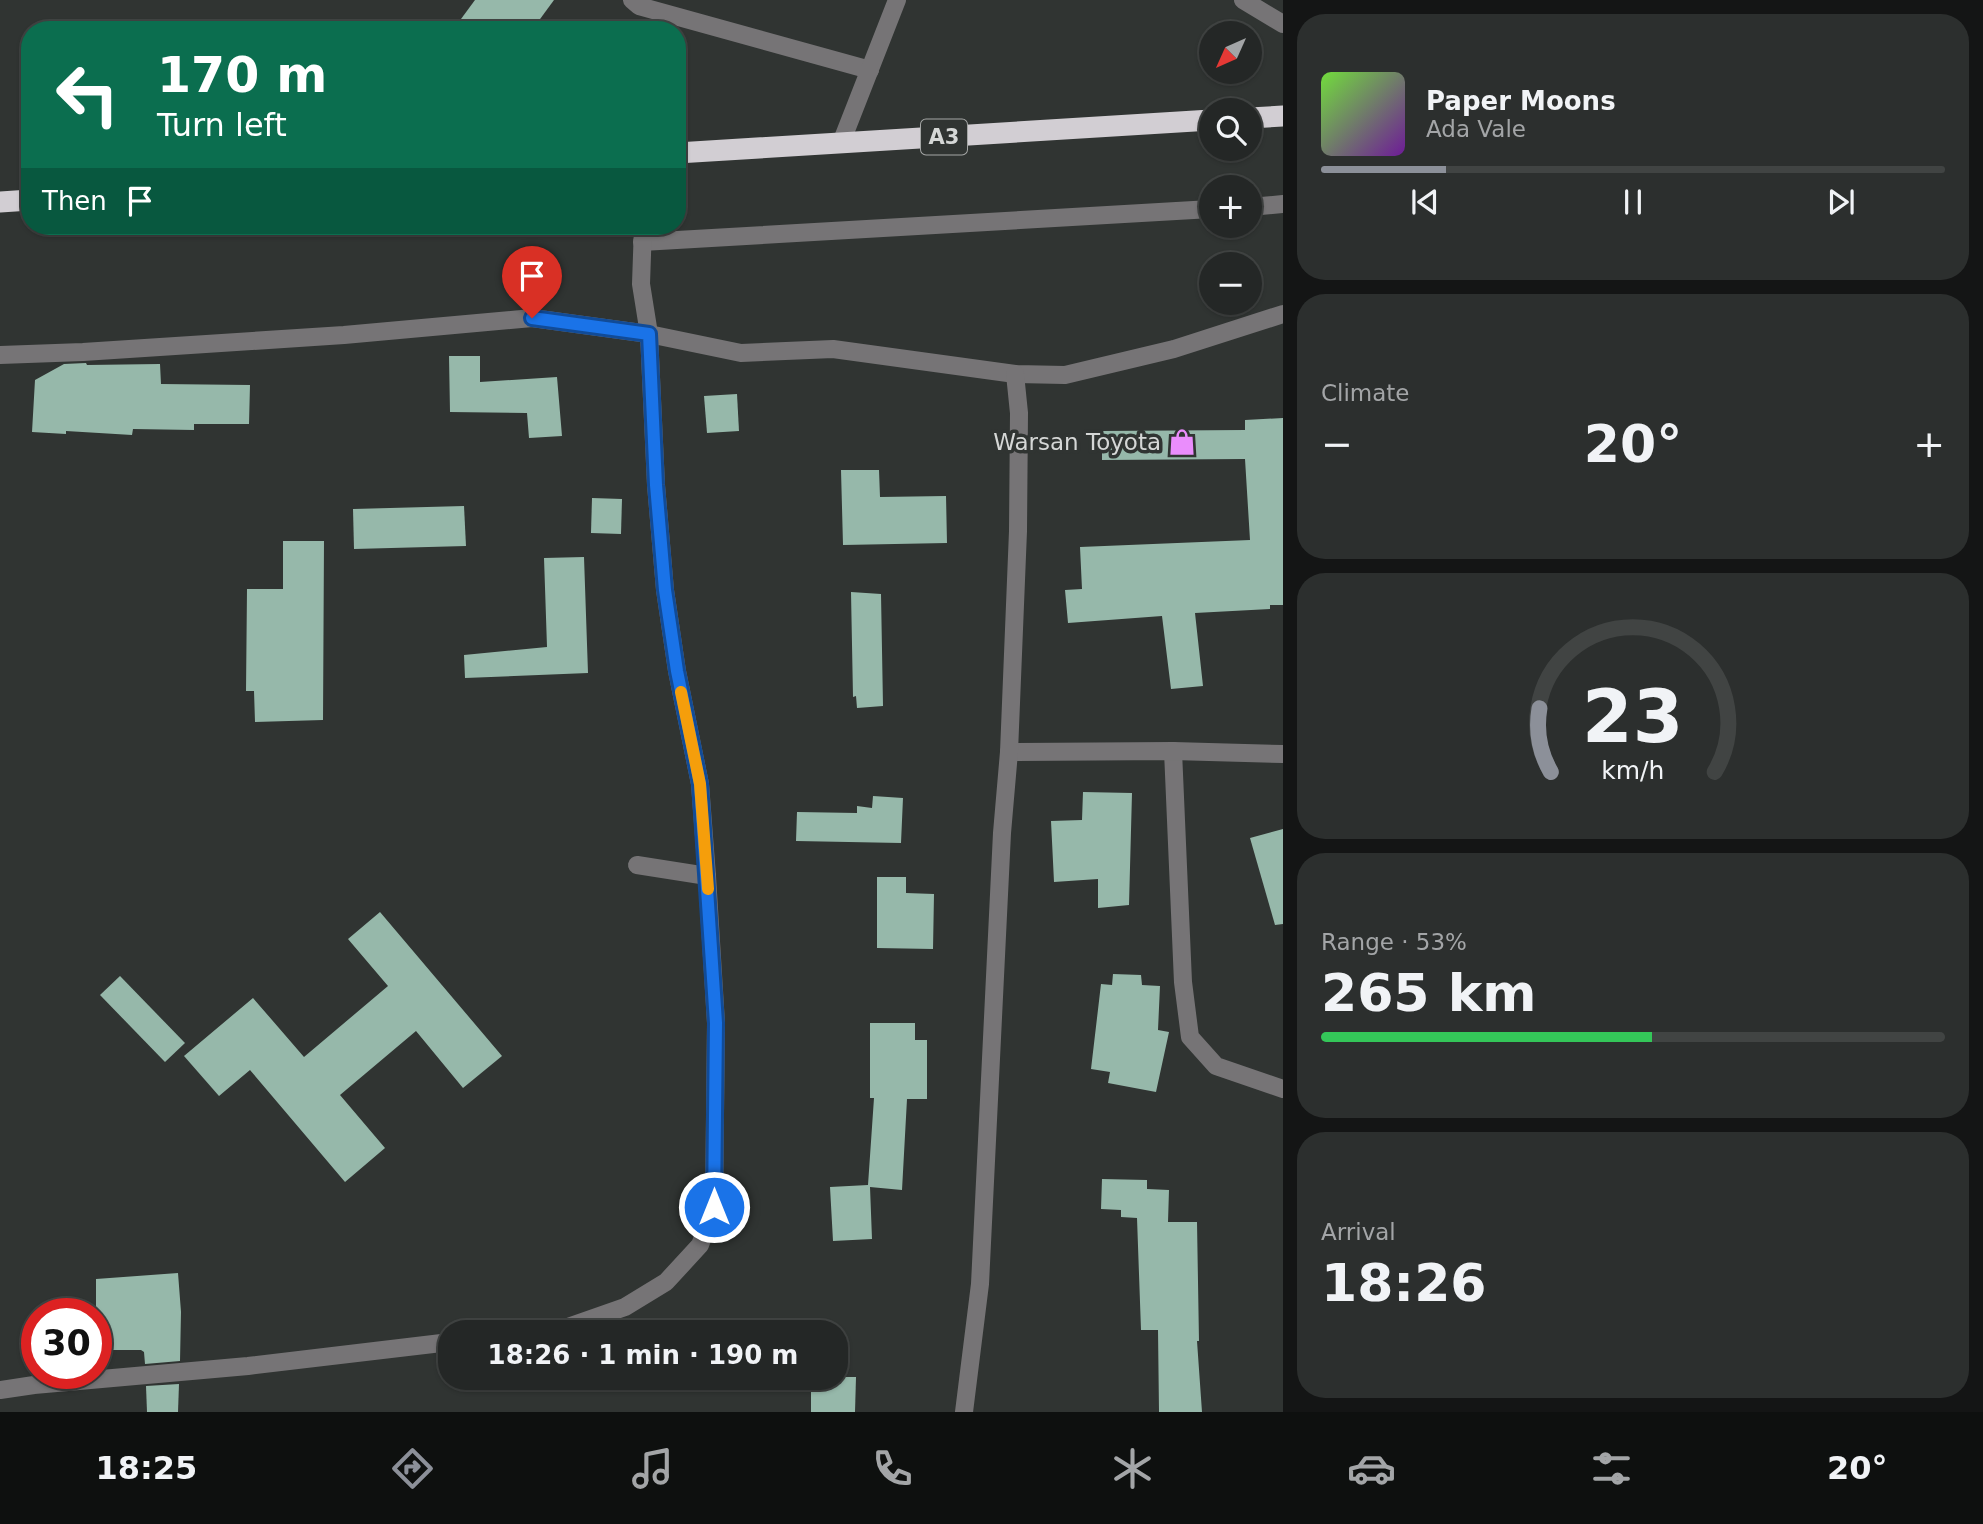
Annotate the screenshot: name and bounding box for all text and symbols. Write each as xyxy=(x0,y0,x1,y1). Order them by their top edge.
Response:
north arrow xyxy=(1199,21,1262,84)
map controls xyxy=(1199,21,1262,315)
text: 170 m xyxy=(157,47,327,104)
icon: left xyxy=(42,49,133,140)
text: Paper Moons xyxy=(1426,86,1616,116)
button: search xyxy=(1199,98,1262,161)
text: Turn left xyxy=(157,106,287,144)
text: Ada Vale xyxy=(1426,116,1526,142)
road number: A3 xyxy=(921,120,967,154)
button: + xyxy=(1199,175,1262,238)
icon: arrive xyxy=(121,182,159,220)
icon: previous xyxy=(1406,183,1444,221)
icon: pause xyxy=(1614,183,1652,221)
icon: next xyxy=(1822,183,1860,221)
text: Then xyxy=(42,186,107,216)
pin xyxy=(502,246,562,318)
button: − xyxy=(1199,252,1262,315)
icon: arrive xyxy=(513,257,551,295)
text: Climate xyxy=(1321,380,1410,406)
text: 20° xyxy=(1584,414,1682,474)
text: − xyxy=(1321,422,1353,466)
text: + xyxy=(1913,422,1945,466)
shop icon: Warsan Toyota xyxy=(1167,427,1197,457)
place label: Warsan Toyota xyxy=(993,429,1161,455)
text: 23 xyxy=(1582,674,1684,759)
text: km/h xyxy=(1601,756,1665,785)
text: Range · 53% xyxy=(1321,929,1467,955)
text: 265 km xyxy=(1321,963,1536,1023)
position arrow xyxy=(677,1170,751,1244)
text: Arrival xyxy=(1321,1219,1396,1245)
text: 18:26 xyxy=(1321,1253,1487,1313)
speed limit sign: 30 xyxy=(21,1298,112,1389)
text: 18:26 · 1 min · 190 m xyxy=(488,1340,798,1370)
icon: directions xyxy=(388,1444,437,1493)
icon: music xyxy=(628,1444,677,1493)
icon: phone xyxy=(868,1444,917,1493)
icon: climate xyxy=(1108,1444,1157,1493)
icon: car xyxy=(1347,1444,1396,1493)
icon: filters xyxy=(1587,1444,1636,1493)
text: 18:25 xyxy=(95,1449,197,1487)
text: 20° xyxy=(1827,1449,1887,1487)

